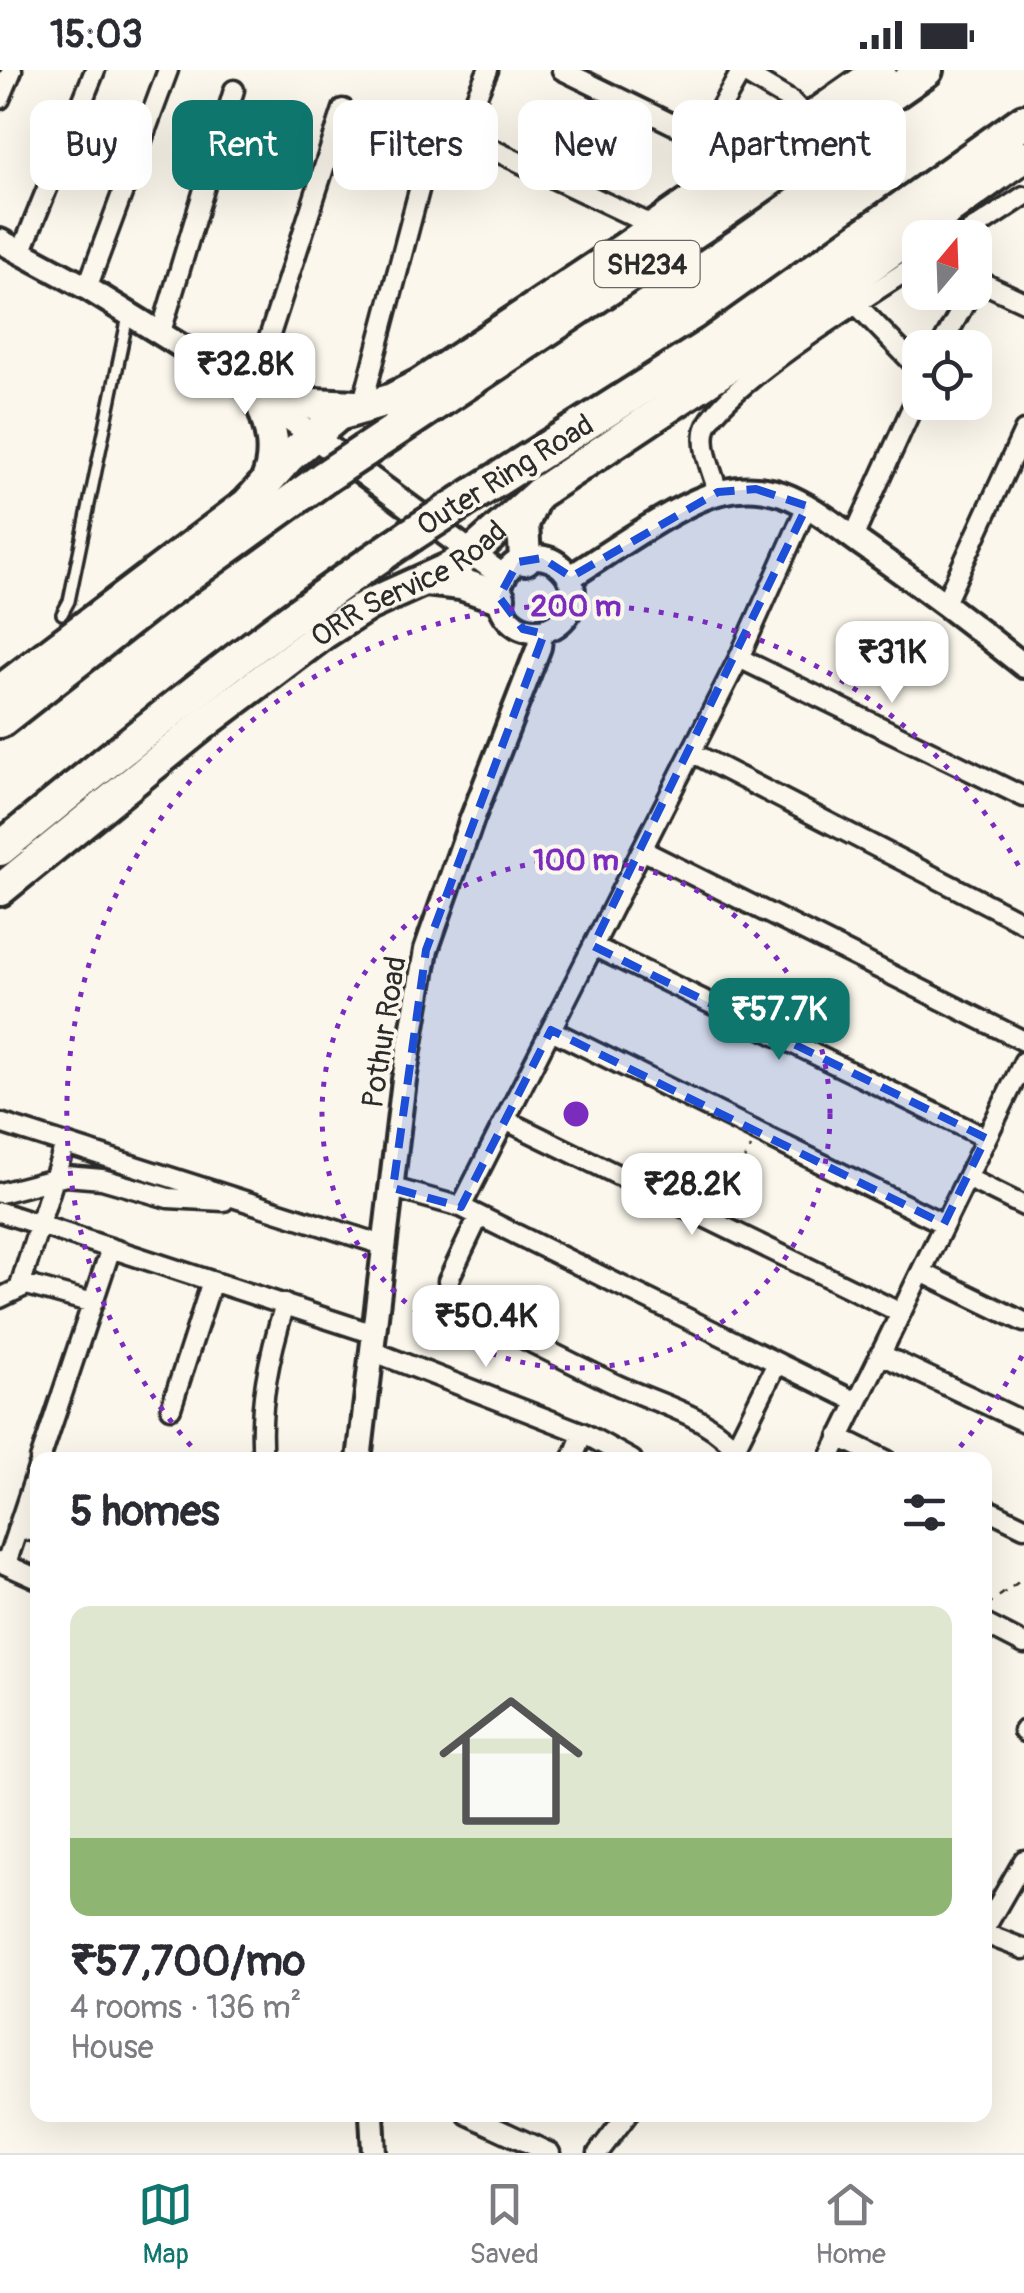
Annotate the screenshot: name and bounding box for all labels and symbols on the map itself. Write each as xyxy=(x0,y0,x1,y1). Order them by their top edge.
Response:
north arrow xyxy=(902,220,992,310)
road number: SH234 xyxy=(594,241,700,287)
pin: ₹32.8K xyxy=(164,333,326,418)
street label: Outer Ring Road xyxy=(410,406,600,544)
street label: ORR Service Road xyxy=(304,513,515,655)
text: 200 m xyxy=(531,588,621,625)
pin: ₹31K xyxy=(833,621,951,706)
text: 100 m xyxy=(533,842,619,879)
street label: Pothur Road xyxy=(354,953,415,1111)
pin: ₹57.7K xyxy=(698,978,860,1063)
centre of rings xyxy=(558,1096,594,1132)
pin: ₹28.2K xyxy=(611,1153,773,1238)
pin: ₹50.4K xyxy=(405,1285,567,1370)

